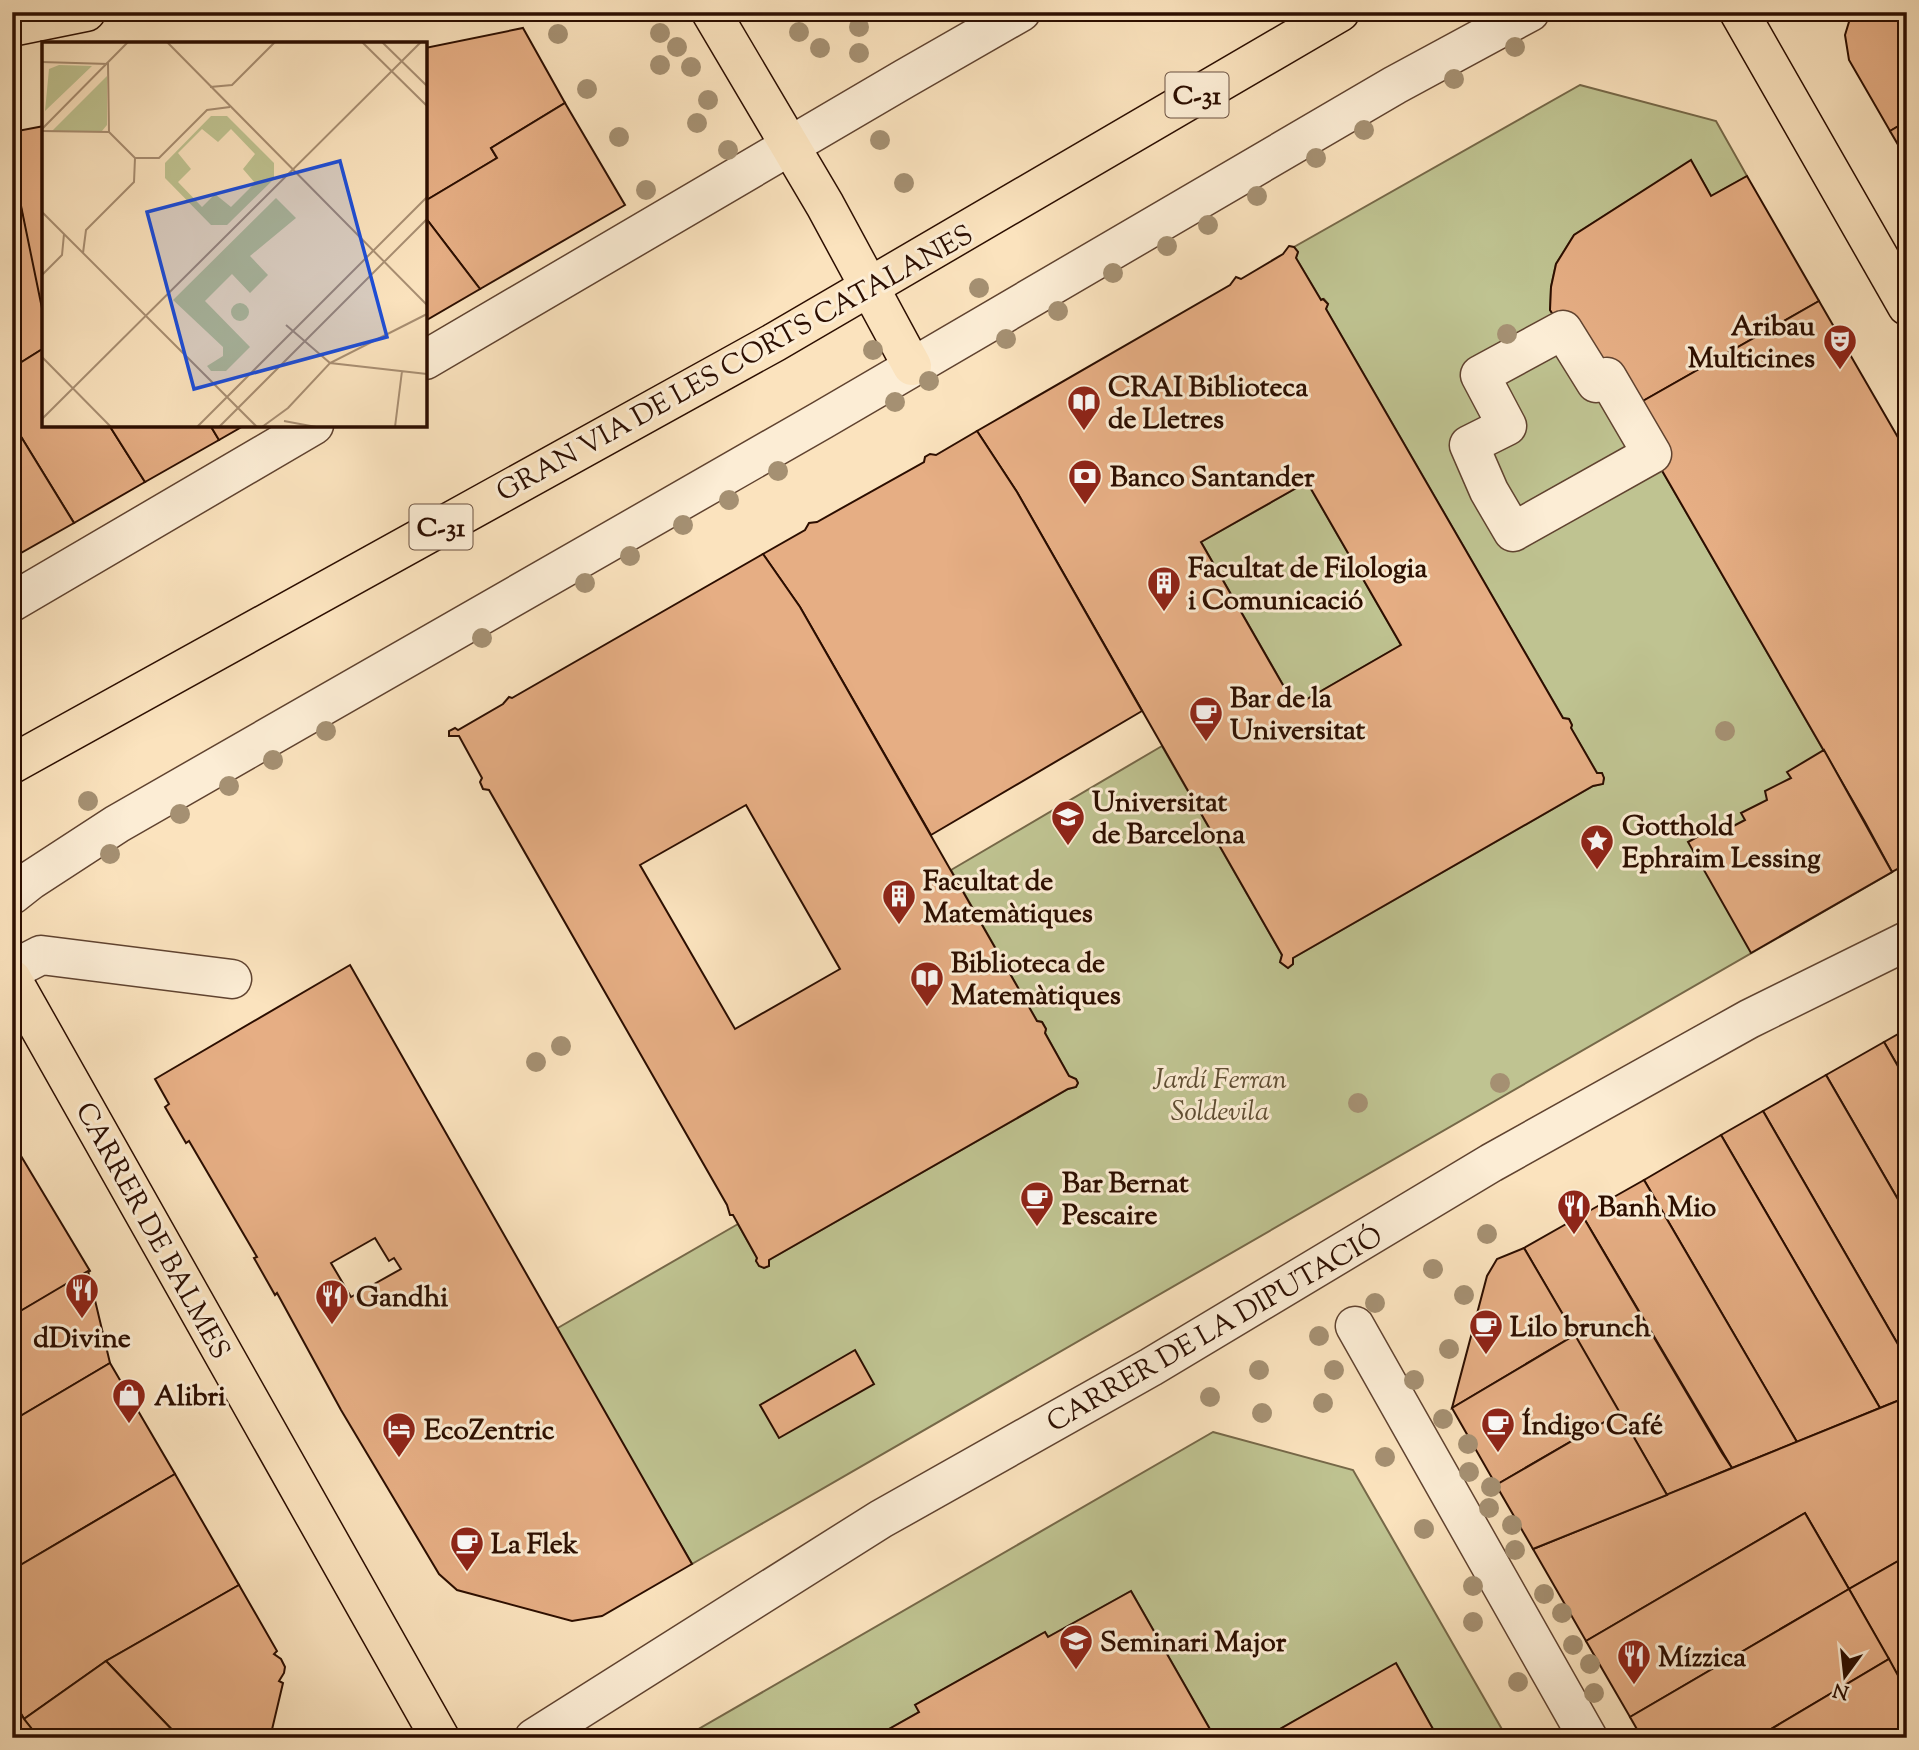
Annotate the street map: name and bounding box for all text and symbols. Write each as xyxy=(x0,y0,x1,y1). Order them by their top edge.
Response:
inset map xyxy=(42,42,427,427)
road number: C-31 xyxy=(1166,72,1228,118)
street label: GRAN VIA DE LES CORTS CATALANES xyxy=(490,216,981,513)
place label: Aribau Multicines xyxy=(1688,308,1816,380)
theatre icon: Aribau Multicines xyxy=(1821,322,1859,371)
place label: CRAI Biblioteca de Lletres xyxy=(1108,369,1308,441)
library icon: CRAI Biblioteca de Lletres xyxy=(1065,383,1103,432)
bank icon: Banco Santander xyxy=(1066,457,1104,506)
place label: Banco Santander xyxy=(1110,459,1315,499)
road number: C-31 xyxy=(410,505,472,550)
place label: Facultat de Filologia i Comunicació xyxy=(1188,550,1427,622)
building icon: Facultat de Filologia i Comunicació xyxy=(1145,564,1183,613)
place label: Bar de la Universitat xyxy=(1230,680,1366,752)
cafe icon: Bar de la Universitat xyxy=(1187,694,1225,743)
place label: Universitat de Barcelona xyxy=(1092,784,1245,856)
school or university icon: Universitat de Barcelona xyxy=(1049,798,1087,847)
place label: Gotthold Ephraim Lessing xyxy=(1622,808,1821,880)
place icon: Gotthold Ephraim Lessing xyxy=(1578,822,1616,871)
place label: Facultat de Matemàtiques xyxy=(923,863,1093,935)
building icon: Facultat de Matemàtiques xyxy=(880,877,918,926)
place label: Biblioteca de Matemàtiques xyxy=(951,945,1121,1017)
library icon: Biblioteca de Matemàtiques xyxy=(908,959,946,1008)
park label: Jardí Ferran Soldevila xyxy=(1152,1061,1287,1133)
street label: CARRER DE BALMES xyxy=(64,1096,239,1367)
place label: Bar Bernat Pescaire xyxy=(1062,1165,1189,1237)
cafe icon: Bar Bernat Pescaire xyxy=(1018,1179,1056,1228)
restaurant icon: Banh Mio xyxy=(1555,1187,1593,1236)
place label: Banh Mio xyxy=(1598,1189,1716,1229)
street label: CARRER DE LA DIPUTACIÓ xyxy=(1040,1218,1391,1443)
restaurant icon: dDivine xyxy=(63,1271,101,1320)
restaurant icon: Gandhi xyxy=(313,1277,351,1326)
place label: Gandhi xyxy=(356,1279,448,1319)
cafe icon: Lilo brunch xyxy=(1467,1307,1505,1356)
place label: Lilo brunch xyxy=(1510,1309,1651,1349)
place label: dDivine xyxy=(33,1320,131,1360)
shop icon: Alibri xyxy=(110,1376,148,1425)
place label: Alibri xyxy=(154,1378,226,1418)
cafe icon: Índigo Café xyxy=(1479,1405,1517,1454)
place label: Índigo Café xyxy=(1522,1407,1663,1447)
hotel icon: EcoZentric xyxy=(380,1410,418,1459)
place label: EcoZentric xyxy=(424,1412,555,1452)
cafe icon: La Flek xyxy=(448,1524,486,1573)
place label: La Flek xyxy=(491,1526,579,1566)
school or university icon: Seminari Major xyxy=(1057,1622,1095,1671)
place label: Seminari Major xyxy=(1100,1624,1287,1664)
restaurant icon: Mízzica xyxy=(1615,1637,1653,1686)
place label: Mízzica xyxy=(1658,1639,1746,1679)
north arrow xyxy=(1811,1642,1881,1712)
text: N xyxy=(1830,1675,1852,1705)

